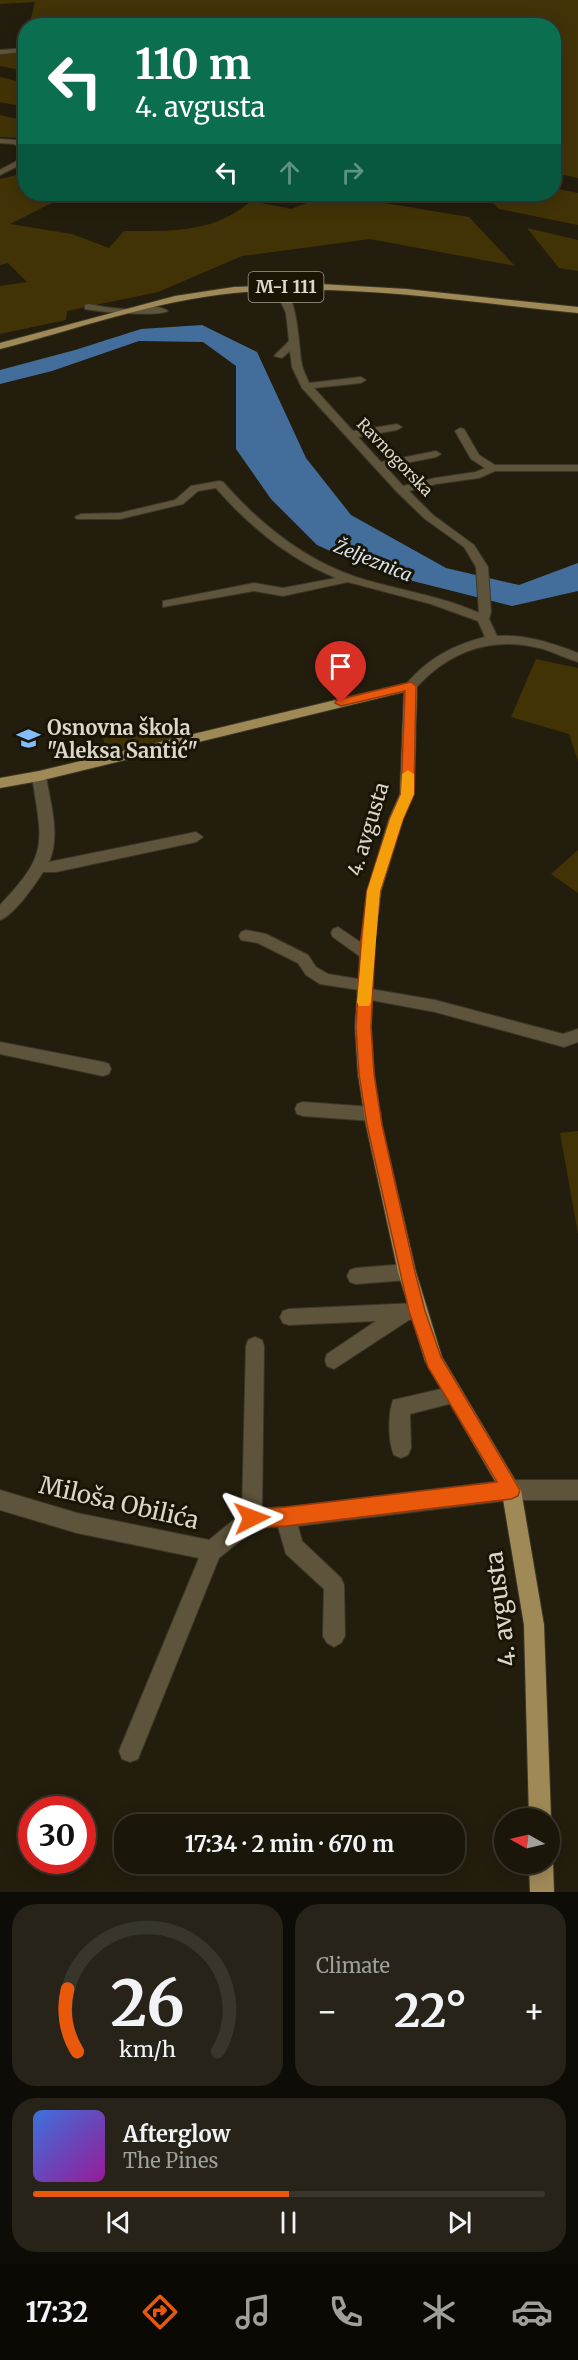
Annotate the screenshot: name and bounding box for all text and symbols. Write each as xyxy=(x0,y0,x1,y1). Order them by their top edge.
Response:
text: 110 m xyxy=(135,38,251,90)
icon: left xyxy=(36,42,114,120)
text: 4. avgusta xyxy=(135,90,265,124)
icon: left xyxy=(210,156,243,189)
icon: ahead xyxy=(273,156,306,189)
icon: right xyxy=(336,156,369,189)
road number: M-I 111 xyxy=(248,272,324,302)
street label: Ravnogorska xyxy=(353,414,438,501)
water label: Željeznica xyxy=(330,534,416,587)
pin xyxy=(315,641,366,703)
icon: arrive xyxy=(324,650,357,683)
place label: Osnovna škola "Aleksa Santić" xyxy=(47,715,198,763)
school or university icon: Osnovna škola "Aleksa Santić" xyxy=(16,726,42,752)
street label: 4. avgusta xyxy=(341,779,394,879)
street label: Miloša Obilića xyxy=(36,1469,202,1536)
position arrow xyxy=(220,1486,284,1550)
street label: 4. avgusta xyxy=(478,1550,523,1668)
speed limit sign: 30 xyxy=(18,1796,96,1874)
north arrow xyxy=(494,1808,560,1874)
map controls xyxy=(494,1808,560,1874)
text: 17:34 · 2 min · 670 m xyxy=(185,1830,394,1858)
text: Climate xyxy=(316,1953,390,1978)
text: 26 xyxy=(110,1965,185,2043)
text: 22° xyxy=(394,1983,467,2039)
text: − xyxy=(316,1991,338,2032)
text: + xyxy=(523,1991,545,2032)
text: km/h xyxy=(119,2036,176,2063)
text: Afterglow xyxy=(123,2120,230,2148)
text: The Pines xyxy=(123,2148,218,2173)
icon: previous xyxy=(102,2206,135,2239)
icon: pause xyxy=(272,2206,305,2239)
icon: next xyxy=(443,2206,476,2239)
icon: directions xyxy=(139,2291,181,2333)
icon: music xyxy=(232,2291,274,2333)
icon: phone xyxy=(325,2291,367,2333)
icon: climate xyxy=(418,2291,460,2333)
icon: car xyxy=(511,2291,553,2333)
text: 17:32 xyxy=(25,2295,88,2329)

